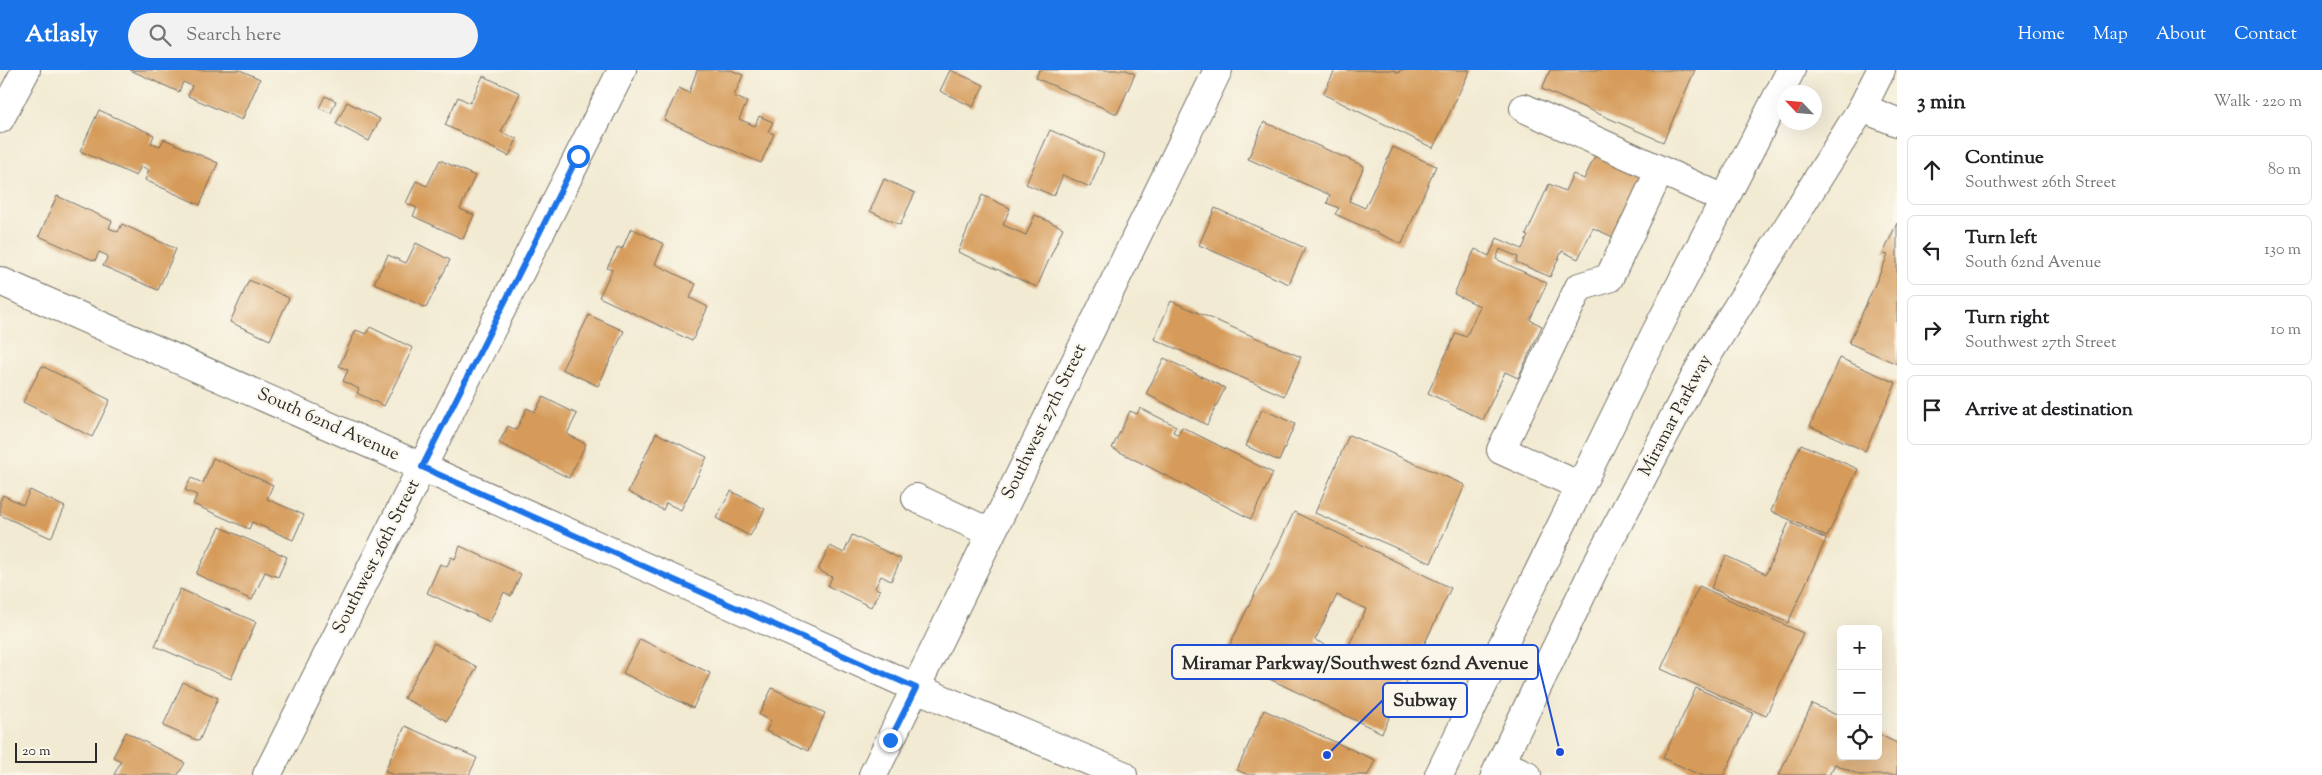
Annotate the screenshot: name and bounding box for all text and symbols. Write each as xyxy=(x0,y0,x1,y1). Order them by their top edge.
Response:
search box xyxy=(128,13,478,58)
text: Atlasly xyxy=(25,18,98,52)
icon: search xyxy=(146,21,174,49)
text: Search here xyxy=(186,22,281,49)
text: Home xyxy=(2018,22,2065,48)
text: Map xyxy=(2093,22,2128,48)
text: About xyxy=(2156,22,2206,48)
text: Contact xyxy=(2234,22,2297,48)
north arrow xyxy=(1777,85,1822,130)
text: 3 min xyxy=(1917,88,1966,118)
text: Walk · 220 m xyxy=(2214,91,2302,114)
route start xyxy=(567,145,590,168)
text: Continue xyxy=(1965,145,2044,172)
icon: ahead xyxy=(1918,156,1946,184)
text: 80 m xyxy=(2268,159,2301,182)
text: Southwest 26th Street xyxy=(1965,172,2116,195)
text: Turn left xyxy=(1965,225,2037,252)
icon: left xyxy=(1918,236,1946,264)
text: 130 m xyxy=(2264,239,2301,262)
text: South 62nd Avenue xyxy=(1965,252,2101,275)
text: Turn right xyxy=(1965,305,2049,332)
icon: right xyxy=(1918,316,1946,344)
text: 10 m xyxy=(2271,319,2301,342)
text: Southwest 27th Street xyxy=(1965,332,2116,355)
street label: Southwest 27th Street xyxy=(996,340,1094,504)
street label: Miramar Parkway xyxy=(1633,350,1719,482)
street label: South 62nd Avenue xyxy=(253,382,403,468)
icon: arrive xyxy=(1918,396,1946,424)
text: Arrive at destination xyxy=(1965,397,2133,424)
street label: Southwest 26th Street xyxy=(327,475,427,639)
map controls xyxy=(1837,625,1882,760)
button: + xyxy=(1837,625,1882,670)
callout: Miramar Parkway/Southwest 62nd Avenue xyxy=(1172,645,1538,679)
text: Miramar Parkway/Southwest 62nd Avenue xyxy=(1182,651,1528,678)
button: − xyxy=(1837,670,1882,715)
callout: Subway xyxy=(1383,683,1467,717)
text: Subway xyxy=(1393,688,1458,715)
button: locate xyxy=(1837,715,1882,760)
route end xyxy=(879,729,902,752)
scale bar xyxy=(15,740,98,763)
text: 20 m xyxy=(22,742,51,762)

